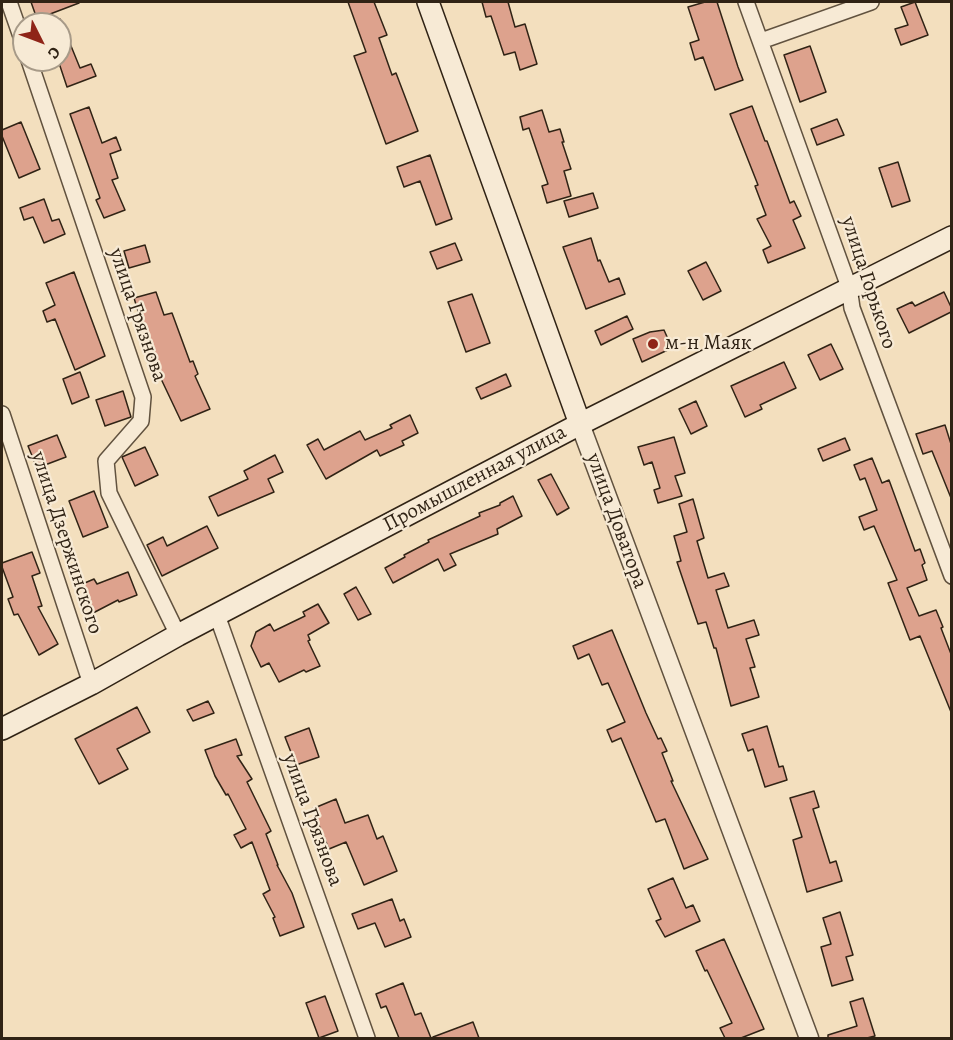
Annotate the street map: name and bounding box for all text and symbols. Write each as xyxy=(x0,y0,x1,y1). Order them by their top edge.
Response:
north arrow xyxy=(12,12,72,72)
text: С xyxy=(42,42,65,64)
street label: улица Горького xyxy=(835,213,901,353)
street label: улица Грязнова xyxy=(102,245,172,385)
place label: м-н Маяк xyxy=(665,331,752,357)
marker: м-н Маяк xyxy=(646,337,660,351)
street label: Промышленная улица xyxy=(379,420,571,538)
street label: улица Дзержинского xyxy=(25,449,107,637)
street label: улица Доватора xyxy=(580,450,652,592)
street label: улица Грязнова xyxy=(276,750,348,890)

